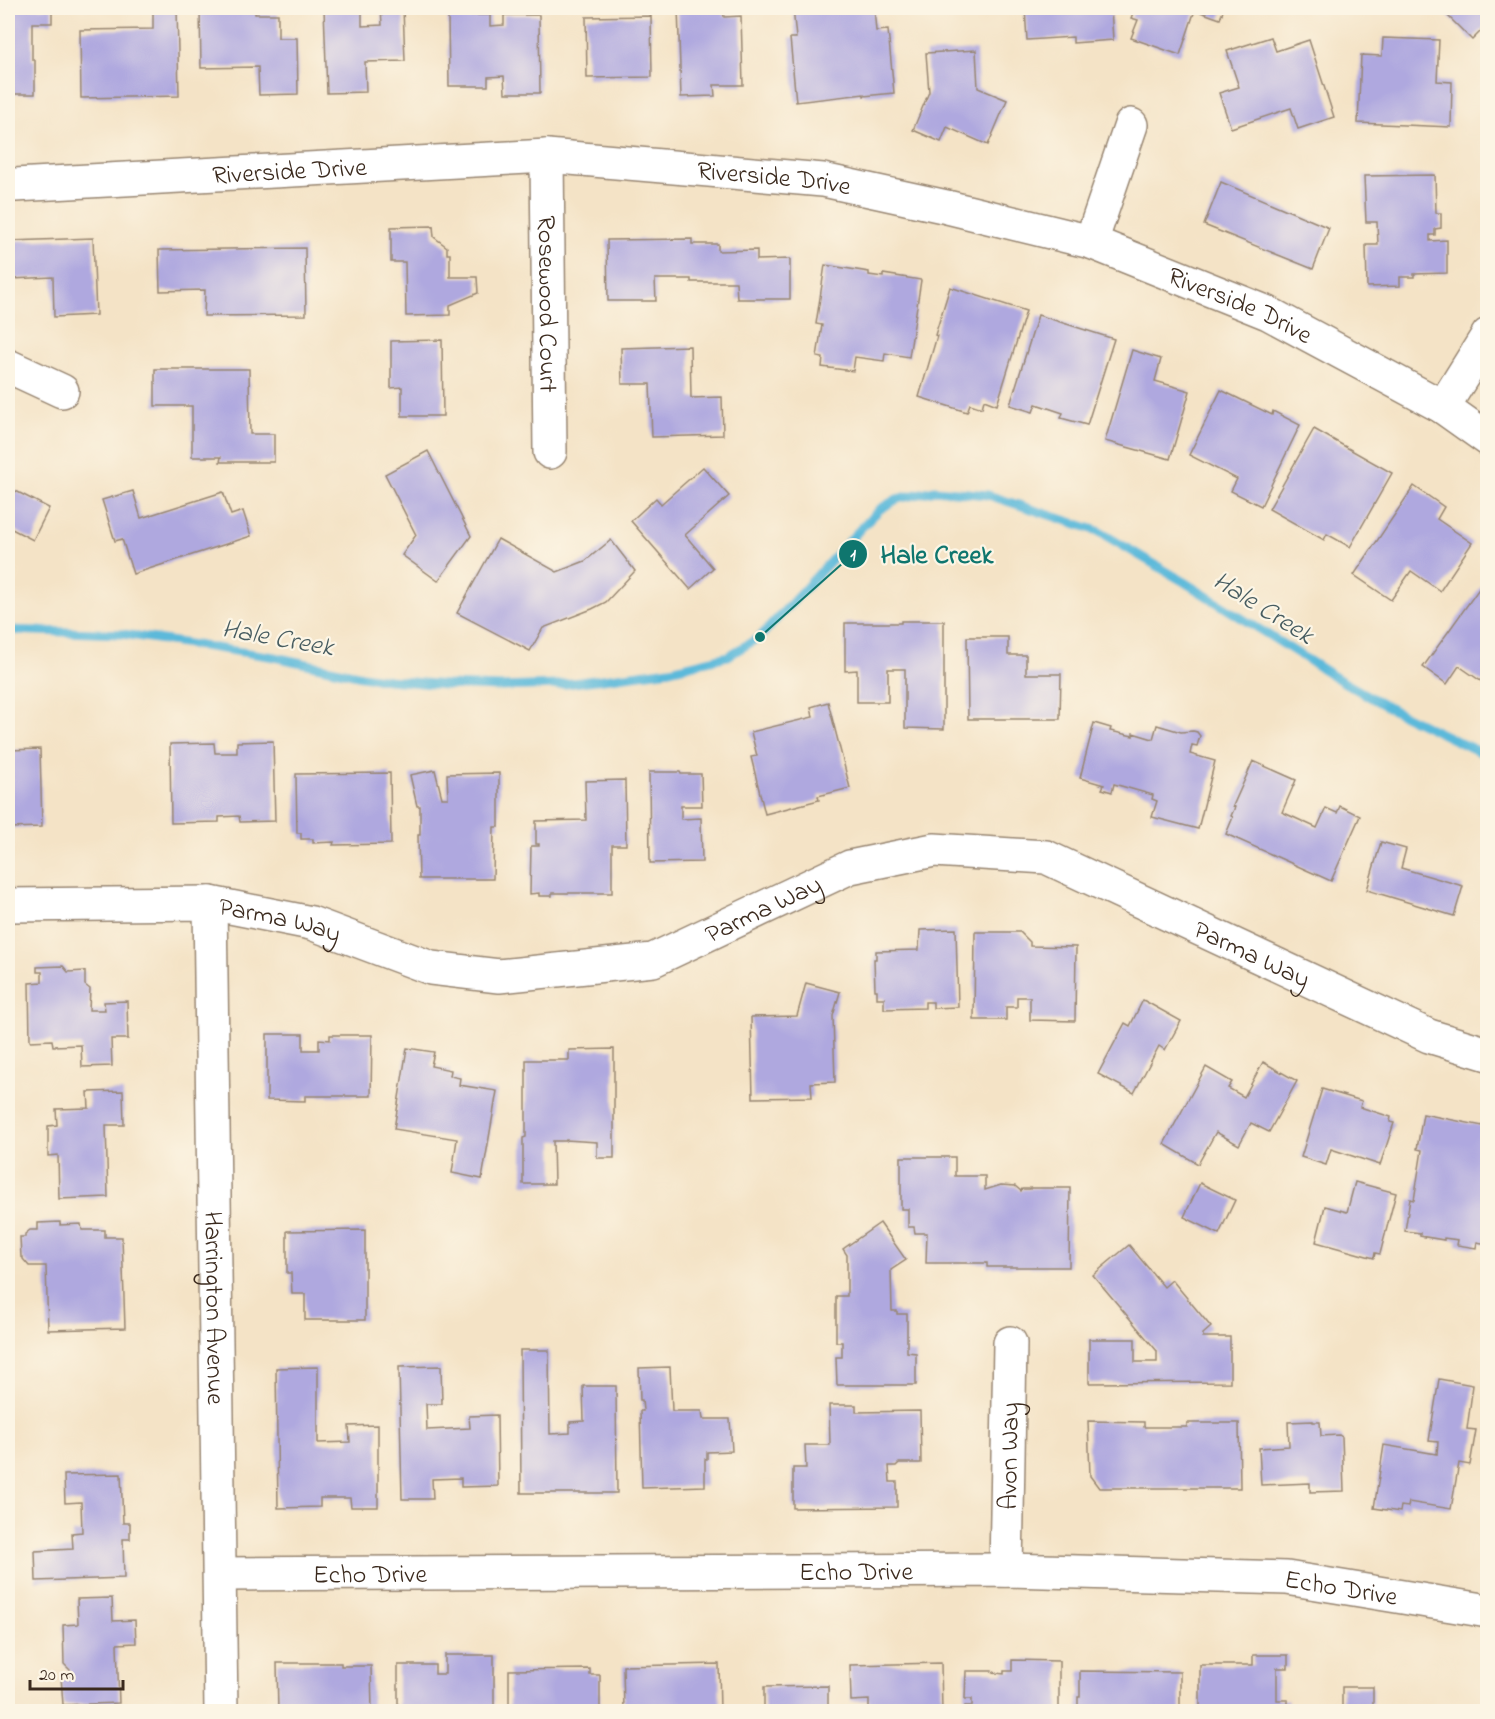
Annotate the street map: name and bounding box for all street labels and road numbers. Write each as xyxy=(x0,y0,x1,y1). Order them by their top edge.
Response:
street label: Riverside Drive xyxy=(211,150,368,196)
street label: Riverside Drive xyxy=(695,153,855,208)
street label: Rosewood Court xyxy=(526,215,565,393)
street label: Riverside Drive xyxy=(1161,259,1319,356)
street label: Parma Way xyxy=(700,867,829,955)
street label: Parma Way xyxy=(215,889,346,955)
street label: Parma Way xyxy=(1186,912,1316,1000)
street label: Harrington Avenue xyxy=(192,1211,233,1406)
street label: Avon Way xyxy=(991,1402,1031,1510)
street label: Echo Drive xyxy=(799,1554,913,1593)
street label: Echo Drive xyxy=(313,1557,427,1596)
street label: Echo Drive xyxy=(1281,1562,1400,1618)

